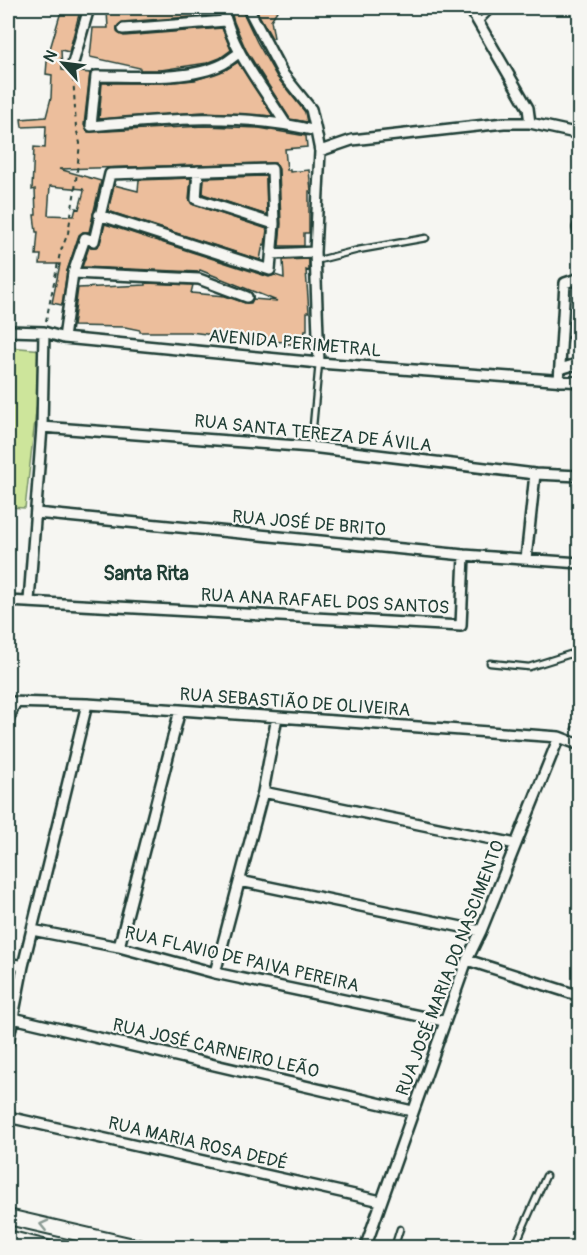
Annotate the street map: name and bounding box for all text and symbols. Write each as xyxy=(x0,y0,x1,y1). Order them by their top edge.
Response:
north arrow xyxy=(33,33,93,93)
text: N xyxy=(39,47,62,66)
street label: AVENIDA PERIMETRAL xyxy=(208,324,382,363)
street label: RUA SANTA TEREZA DE ÁVILA xyxy=(193,410,433,457)
street label: RUA JOSÉ DE BRITO xyxy=(231,505,387,542)
district label: Santa Rita xyxy=(103,561,189,586)
street label: RUA ANA RAFAEL DOS SANTOS xyxy=(200,584,450,619)
street label: RUA SEBASTIÃO DE OLIVEIRA xyxy=(179,683,411,722)
street label: RUA JOSÉ MARIA DO NASCIMENTO xyxy=(391,837,510,1099)
street label: RUA FLAVIO DE PAIVA PEREIRA xyxy=(122,921,362,998)
street label: RUA JOSÉ CARNEIRO LEÃO xyxy=(110,1014,321,1083)
street label: RUA MARIA ROSA DEDÉ xyxy=(106,1112,290,1175)
one-way arrow xyxy=(39,1219,49,1232)

